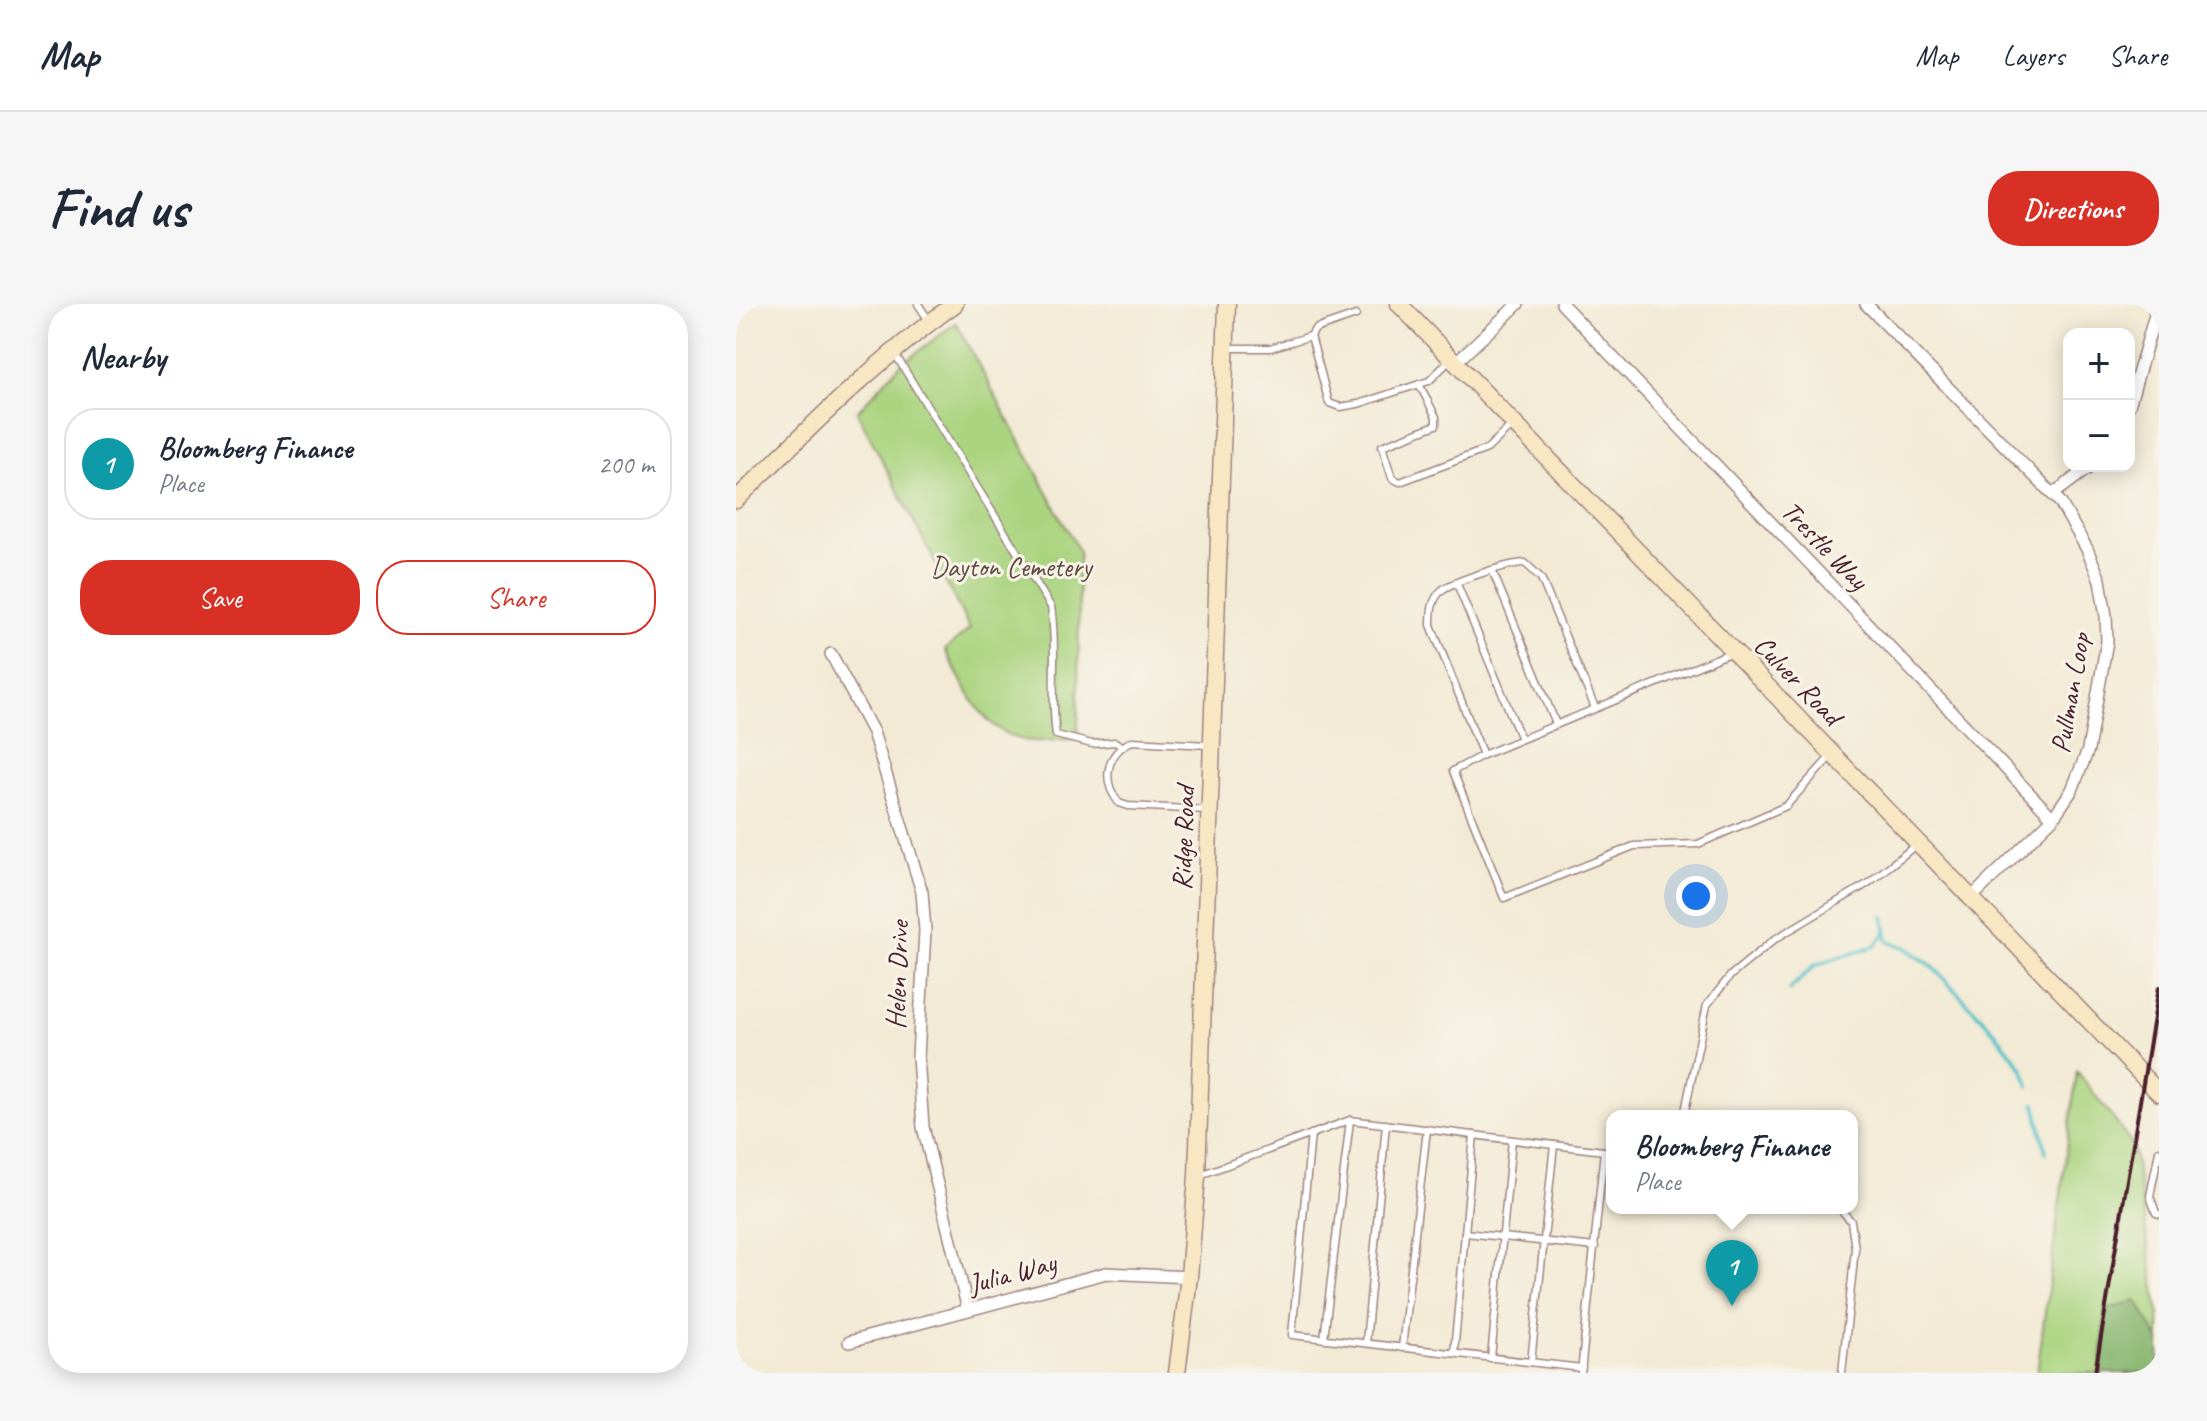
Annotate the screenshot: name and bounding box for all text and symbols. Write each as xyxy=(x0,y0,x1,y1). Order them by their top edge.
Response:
text: Map xyxy=(40,32,99,79)
text: Map xyxy=(1916,38,1959,73)
text: Layers xyxy=(2003,38,2064,73)
text: Share xyxy=(2108,38,2167,73)
button: Directions xyxy=(1988,171,2159,246)
text: Find us xyxy=(48,173,188,244)
map controls xyxy=(2063,328,2135,472)
button: + xyxy=(2063,328,2135,400)
text: Nearby xyxy=(80,335,166,378)
button: − xyxy=(2063,400,2135,472)
text: Bloomberg Finance xyxy=(158,429,353,467)
text: 1 xyxy=(102,448,114,481)
text: 200 m xyxy=(598,448,654,481)
text: Place xyxy=(158,467,204,500)
street label: Trestle Way xyxy=(1774,493,1878,599)
park label: Dayton Cemetery xyxy=(930,549,1094,584)
button: Save xyxy=(80,560,360,635)
button: Share xyxy=(376,560,656,635)
street label: Culver Road xyxy=(1747,628,1852,735)
street label: Pullman Loop xyxy=(2042,629,2098,756)
street label: Ridge Road xyxy=(1164,781,1202,891)
your location xyxy=(1676,876,1716,916)
street label: Helen Drive xyxy=(878,918,916,1030)
popup xyxy=(1606,1110,1858,1214)
text: Bloomberg Finance xyxy=(1635,1127,1829,1165)
text: Place xyxy=(1635,1165,1680,1198)
pin: 1 xyxy=(1706,1240,1758,1306)
street label: Julia Way xyxy=(963,1244,1062,1302)

